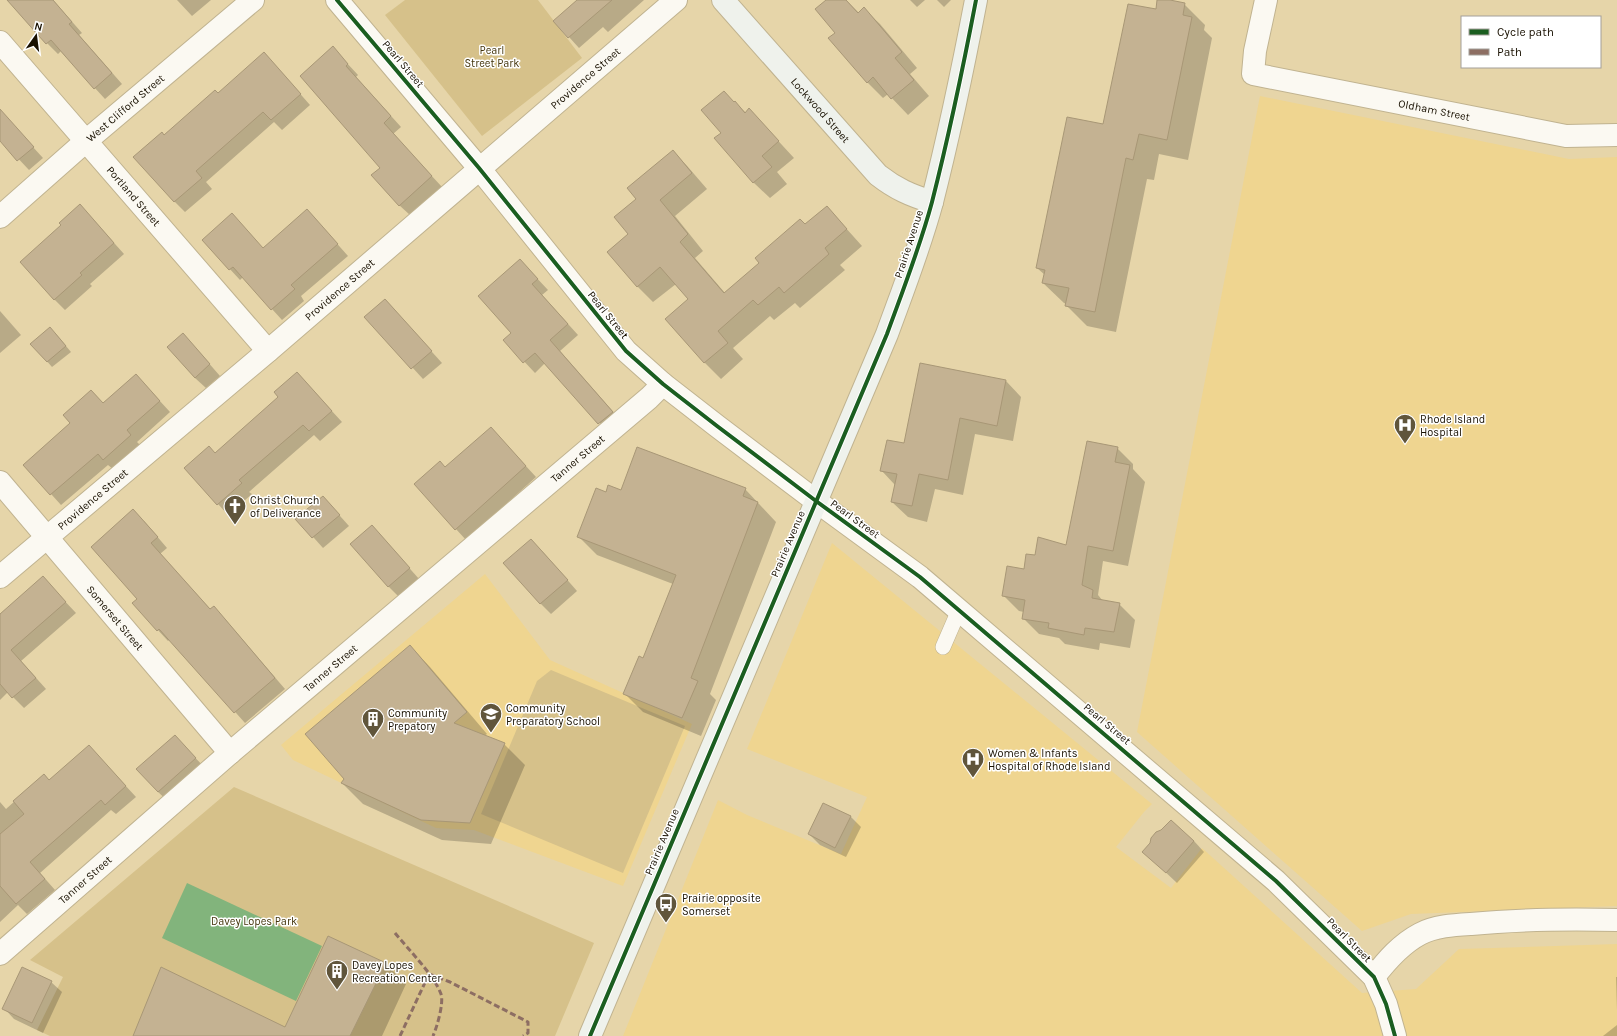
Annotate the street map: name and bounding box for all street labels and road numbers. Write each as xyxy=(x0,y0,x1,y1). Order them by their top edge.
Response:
street label: Pearl Street xyxy=(379,38,427,90)
street label: Providence Street xyxy=(548,45,623,112)
street label: West Clifford Street xyxy=(84,71,167,144)
street label: Lockwood Street xyxy=(788,75,853,145)
street label: Oldham Street xyxy=(1397,96,1471,123)
street label: Portland Street xyxy=(104,163,163,229)
street label: Prairie Avenue xyxy=(892,208,926,280)
street label: Providence Street xyxy=(302,256,377,323)
street label: Pearl Street xyxy=(585,288,631,342)
street label: Tanner Street xyxy=(548,432,607,485)
street label: Providence Street xyxy=(55,466,130,532)
street label: Pearl Street xyxy=(828,497,882,541)
street label: Prairie Avenue xyxy=(768,508,808,579)
street label: Somerset Street xyxy=(84,583,146,653)
street label: Tanner Street xyxy=(301,642,360,694)
street label: Pearl Street xyxy=(1081,700,1133,748)
street label: Prairie Avenue xyxy=(642,806,682,877)
street label: Tanner Street xyxy=(56,853,114,906)
street label: Pearl Street xyxy=(1324,915,1374,965)

